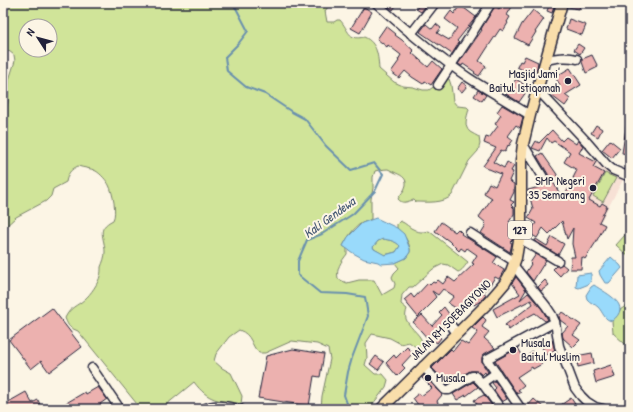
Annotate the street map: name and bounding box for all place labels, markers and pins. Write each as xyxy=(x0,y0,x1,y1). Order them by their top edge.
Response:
place label: Masjid Jami' Baitul Istiqomah xyxy=(489,65,560,96)
marker: Masjid Jami' Baitul Istiqomah xyxy=(563,76,573,86)
place label: SMP Negeri 35 Semarang xyxy=(529,172,585,203)
marker: SMP Negeri 35 Semarang xyxy=(588,183,598,193)
place label: Musala Baitul Muslim xyxy=(521,334,580,365)
marker: Musala Baitul Muslim xyxy=(508,345,518,355)
place label: Musala xyxy=(436,369,465,386)
marker: Musala xyxy=(423,373,433,383)

